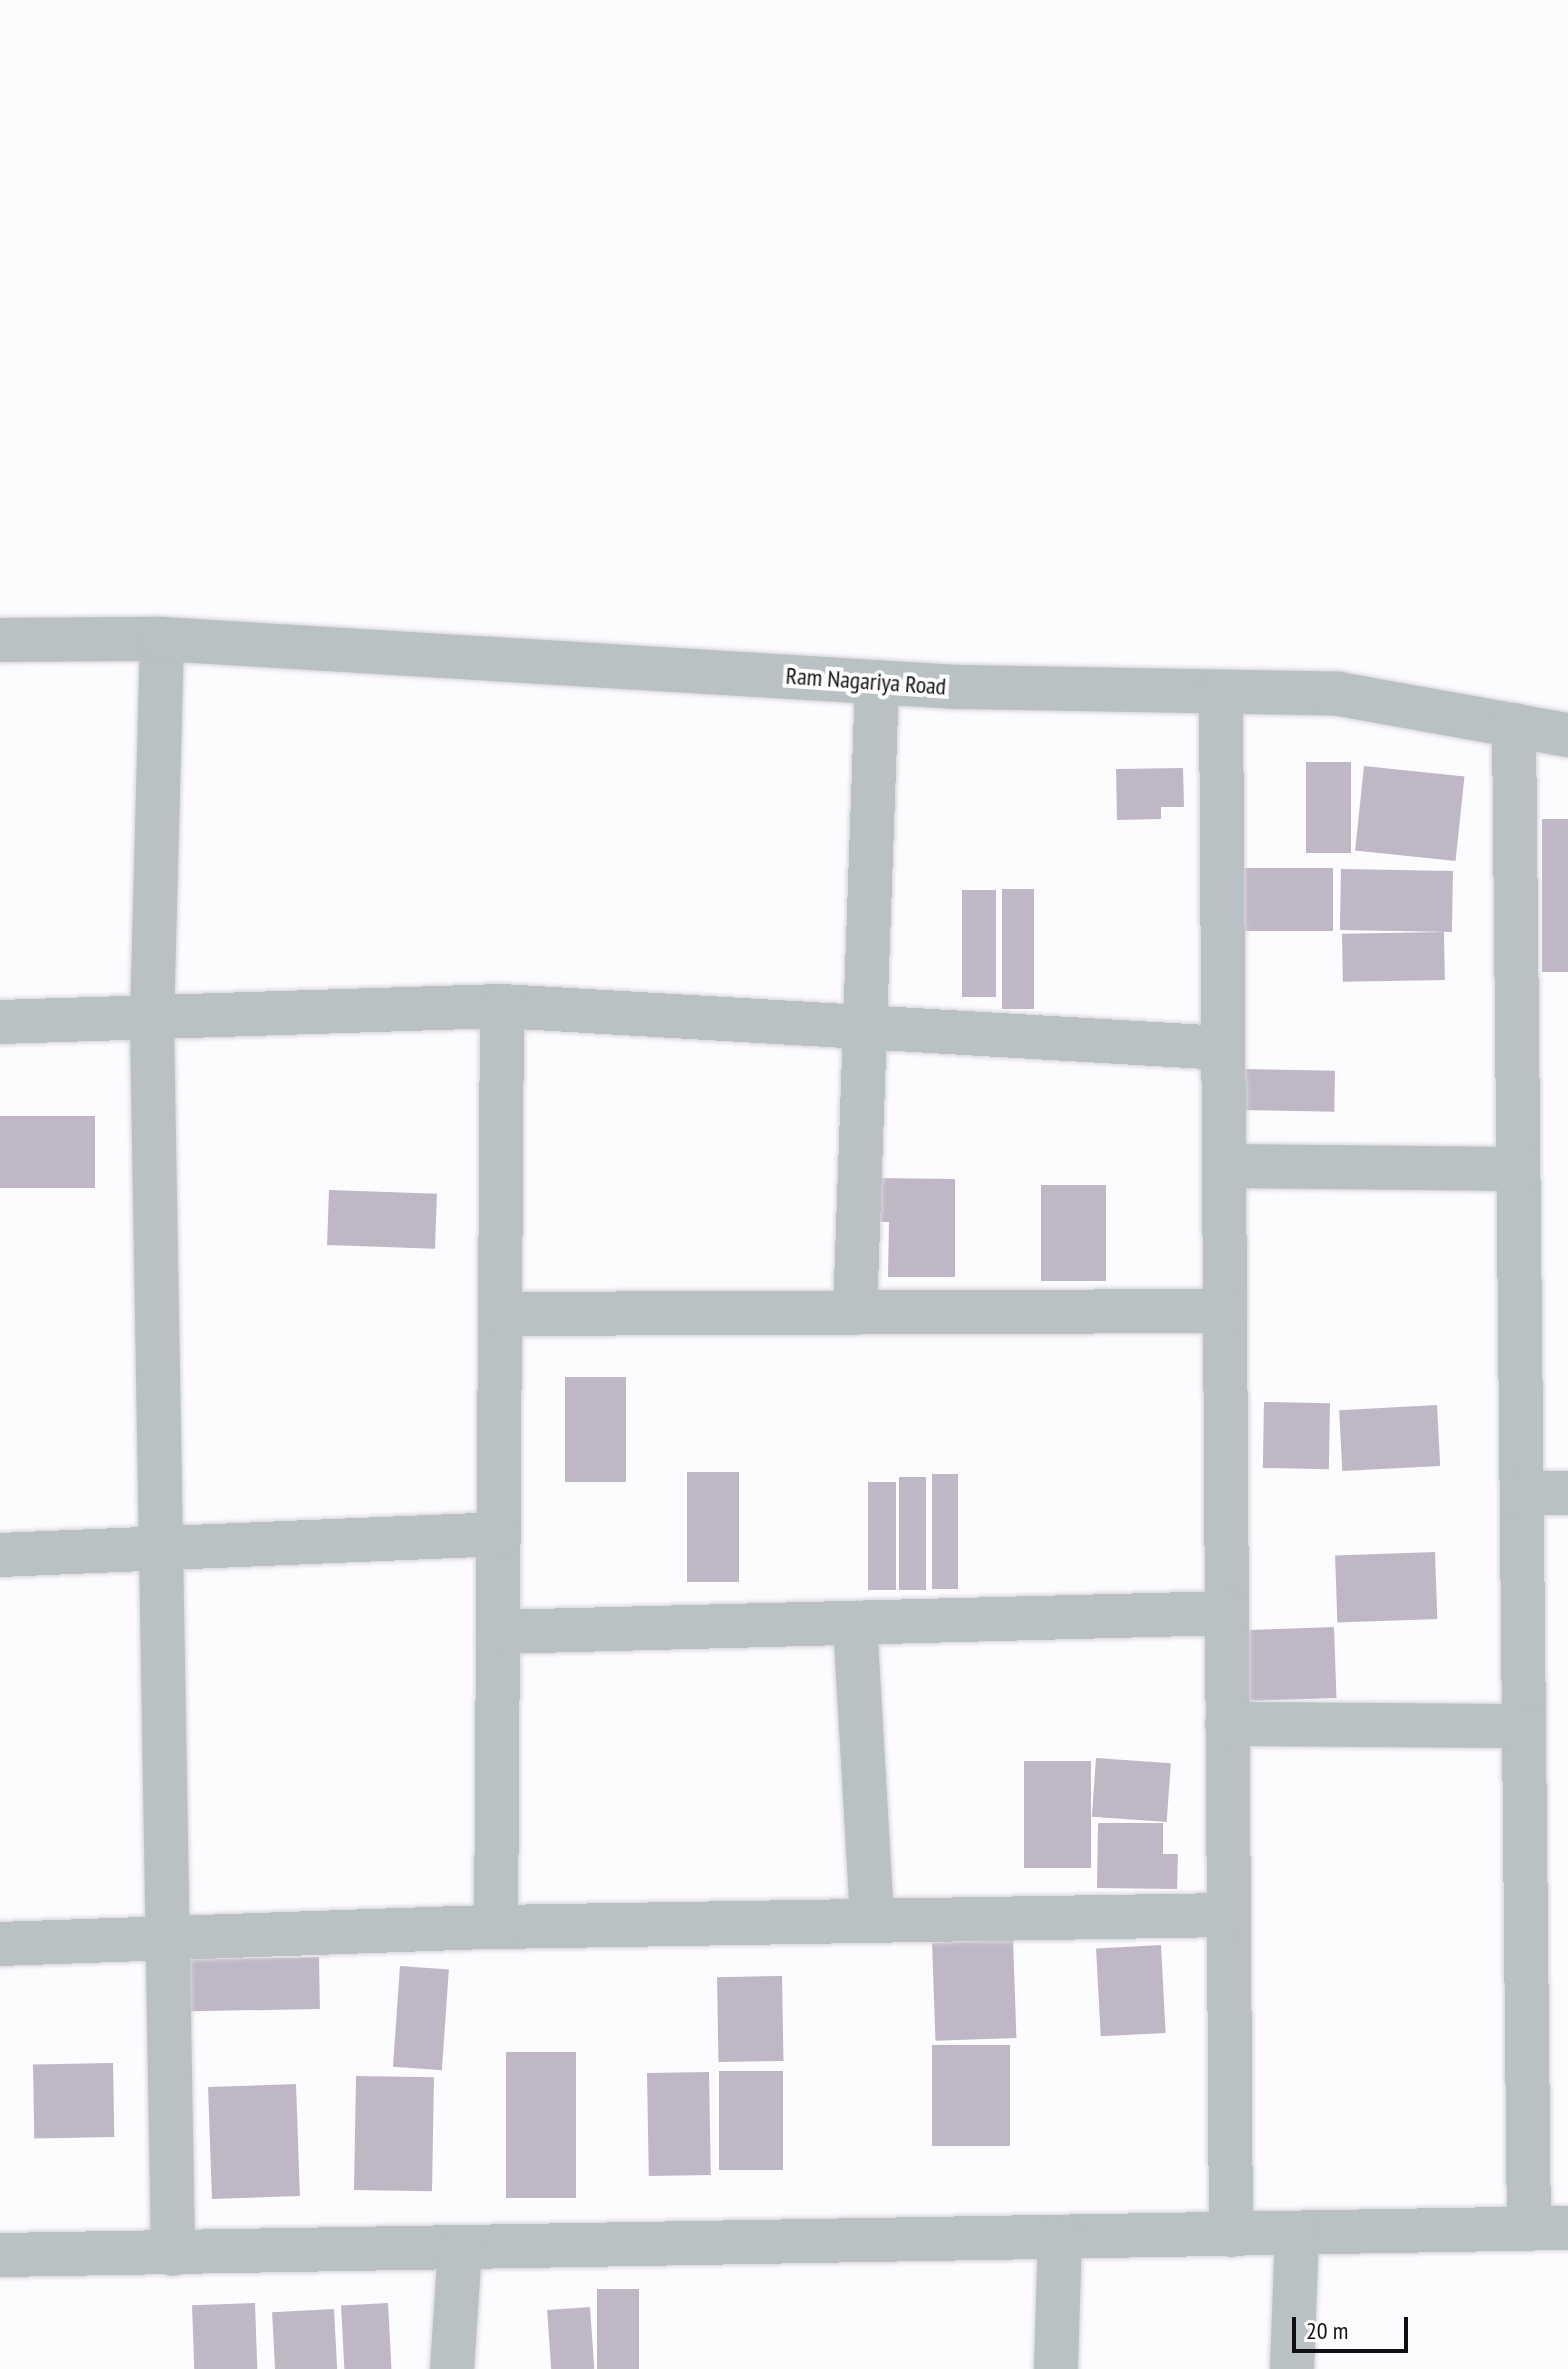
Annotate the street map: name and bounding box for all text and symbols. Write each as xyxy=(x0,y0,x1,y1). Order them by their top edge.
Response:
street label: Ram Nagariya Road xyxy=(785,661,947,701)
scale bar xyxy=(1296,2301,1412,2351)
text: 20 m xyxy=(1306,2315,1348,2346)

